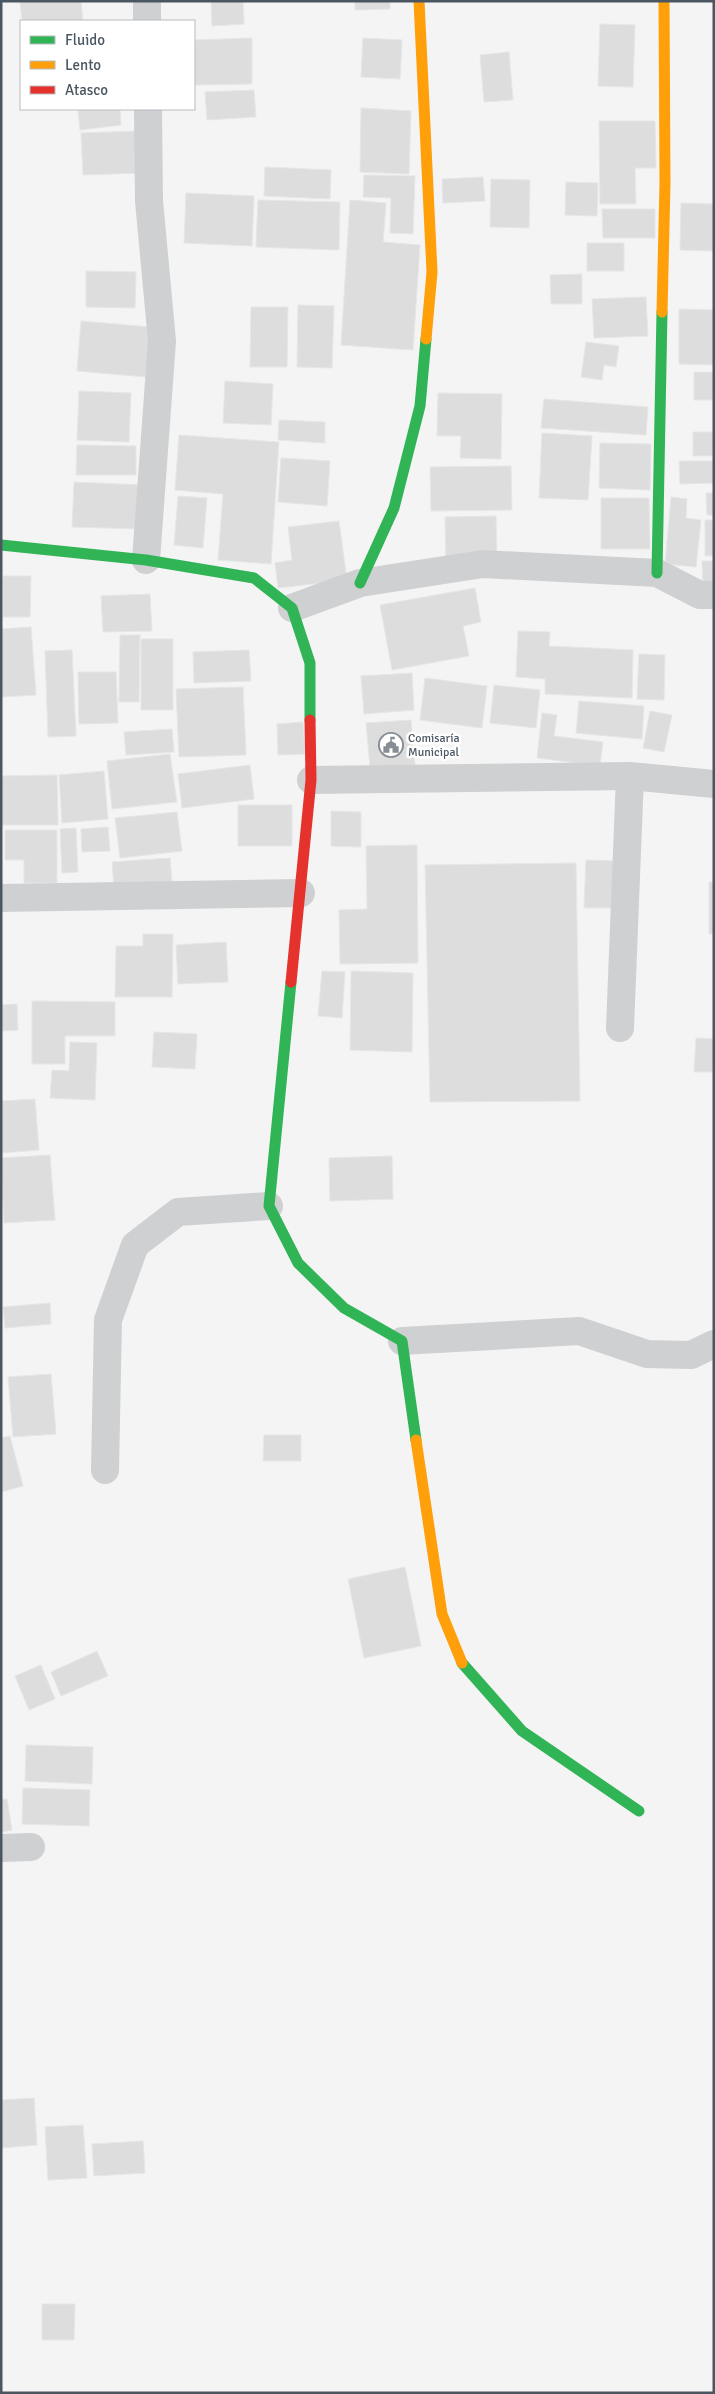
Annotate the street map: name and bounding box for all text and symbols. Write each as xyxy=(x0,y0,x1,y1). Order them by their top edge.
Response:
legend xyxy=(20,20,195,110)
text: Fluido xyxy=(65,31,105,49)
text: Lento xyxy=(65,56,101,74)
text: Atasco xyxy=(65,81,108,99)
place label: Comisaría Municipal xyxy=(408,731,460,760)
public building icon: Comisaría Municipal xyxy=(378,732,404,758)

